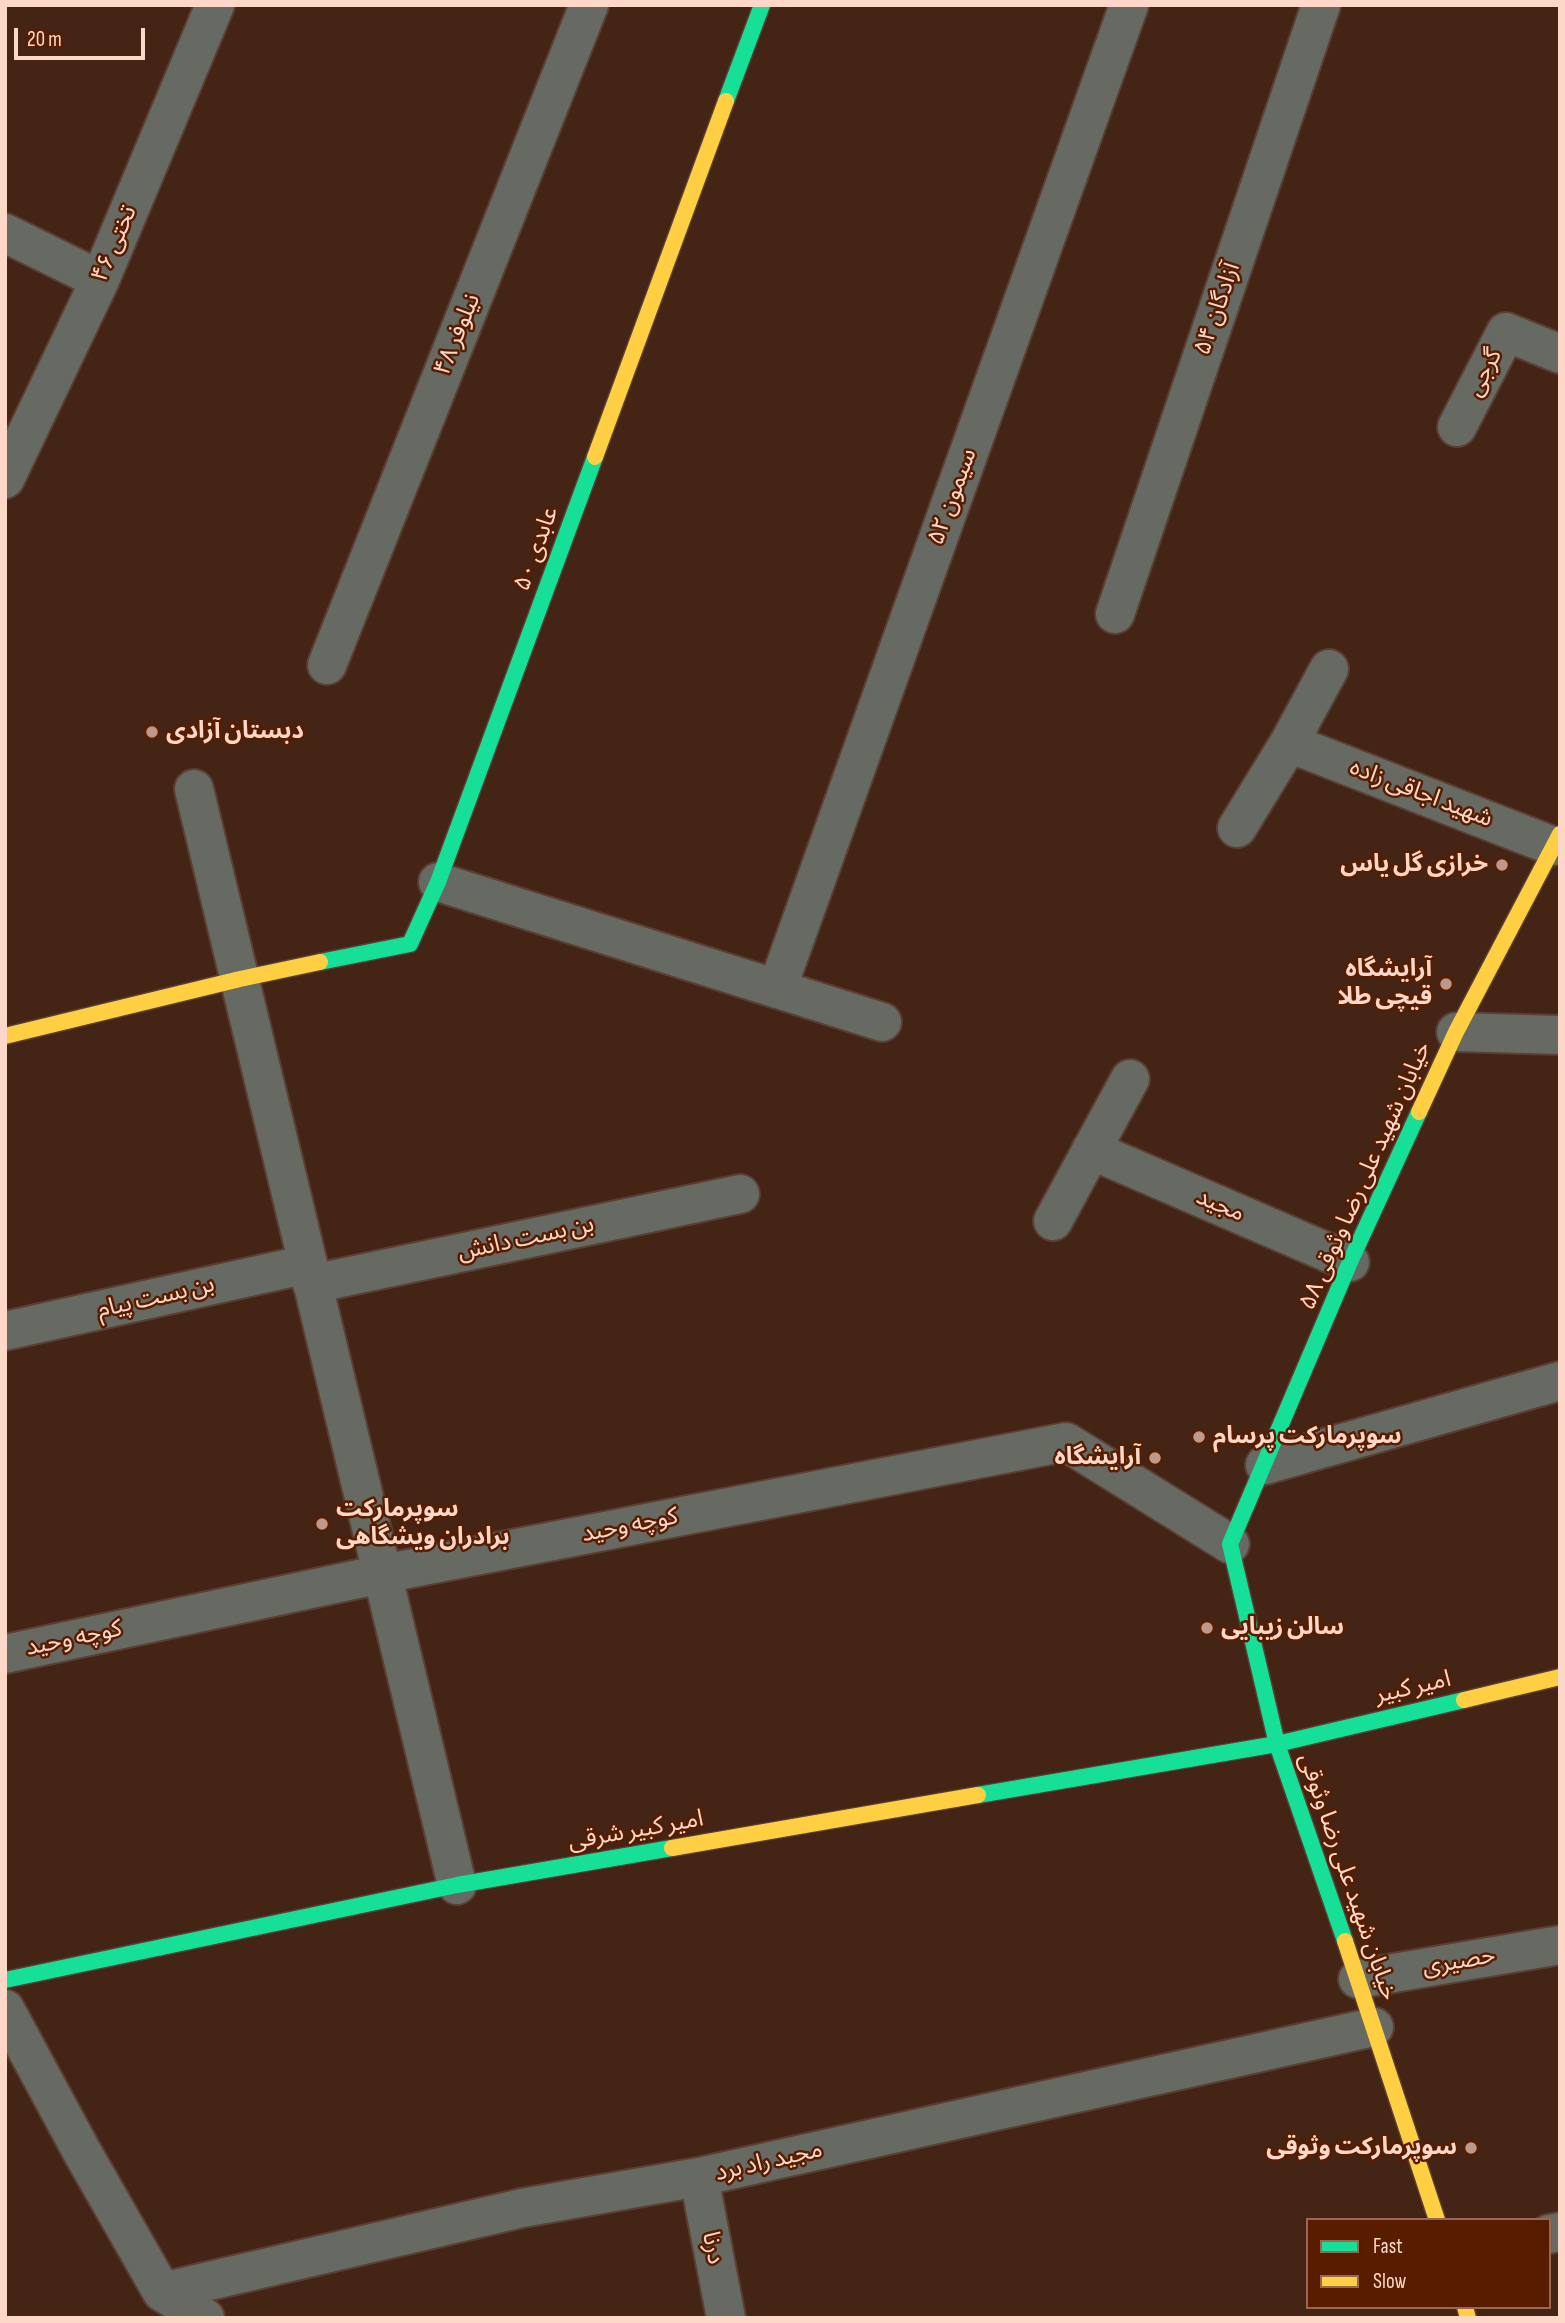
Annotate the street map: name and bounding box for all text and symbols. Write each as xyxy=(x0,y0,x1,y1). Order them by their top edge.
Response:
scale bar xyxy=(18,14,149,58)
text: 20 m xyxy=(27,27,62,52)
street label: تختی ۴۶ xyxy=(86,201,144,287)
street label: آزادگان ۵۴ xyxy=(1189,259,1247,359)
street label: نیلوفر ۴۸ xyxy=(429,290,487,380)
street label: گرجی xyxy=(1461,344,1509,402)
street label: سیمون ۵۲ xyxy=(922,445,984,549)
street label: عابدی ۵۰ xyxy=(508,503,566,595)
place label: دبستان آزادی xyxy=(166,718,304,746)
marker: دبستان آزادی xyxy=(144,724,160,740)
street label: شهید اجاقی زاده xyxy=(1346,754,1496,834)
place label: خرازی گل یاس xyxy=(1340,851,1488,879)
marker: خرازی گل یاس xyxy=(1494,857,1510,873)
place label: آرایشگاه قیچی طلا xyxy=(1337,956,1432,1012)
marker: آرایشگاه قیچی طلا xyxy=(1438,976,1454,992)
street label: خیابان شهید علی رضا وثوقی ۵۸ xyxy=(1294,1037,1438,1315)
street label: مجید xyxy=(1192,1183,1248,1229)
street label: بن بست دانش xyxy=(455,1210,597,1268)
street label: بن بست پیام xyxy=(95,1271,217,1325)
place label: سوپرمارکت پرسام xyxy=(1213,1423,1402,1451)
marker: سوپرمارکت پرسام xyxy=(1191,1429,1207,1445)
place label: آرایشگاه xyxy=(1055,1444,1141,1472)
marker: آرایشگاه xyxy=(1147,1450,1163,1466)
place label: سوپرمارکت برادران ویشگاهی xyxy=(336,1496,509,1552)
street label: کوچه وحید xyxy=(579,1503,681,1549)
marker: سوپرمارکت برادران ویشگاهی xyxy=(314,1516,330,1532)
place label: سالن زیبایی xyxy=(1221,1614,1344,1642)
street label: کوچه وحید xyxy=(23,1615,125,1663)
marker: سالن زیبایی xyxy=(1199,1620,1215,1636)
street label: امیر کبیر xyxy=(1372,1665,1454,1711)
street label: خیابان شهید علی رضا وثوقی xyxy=(1291,1750,1403,2004)
street label: امیر کبیر شرقی xyxy=(566,1805,706,1857)
street label: حصیری xyxy=(1420,1941,1498,1983)
place label: سوپرمارکت وثوقی xyxy=(1266,2134,1457,2162)
street label: مجید راد برد xyxy=(713,2136,825,2188)
marker: سوپرمارکت وثوقی xyxy=(1463,2140,1479,2156)
legend xyxy=(1306,2218,1551,2309)
street label: درنا xyxy=(695,2229,729,2267)
text: Fast xyxy=(1373,2234,1403,2259)
text: Slow xyxy=(1373,2269,1406,2294)

